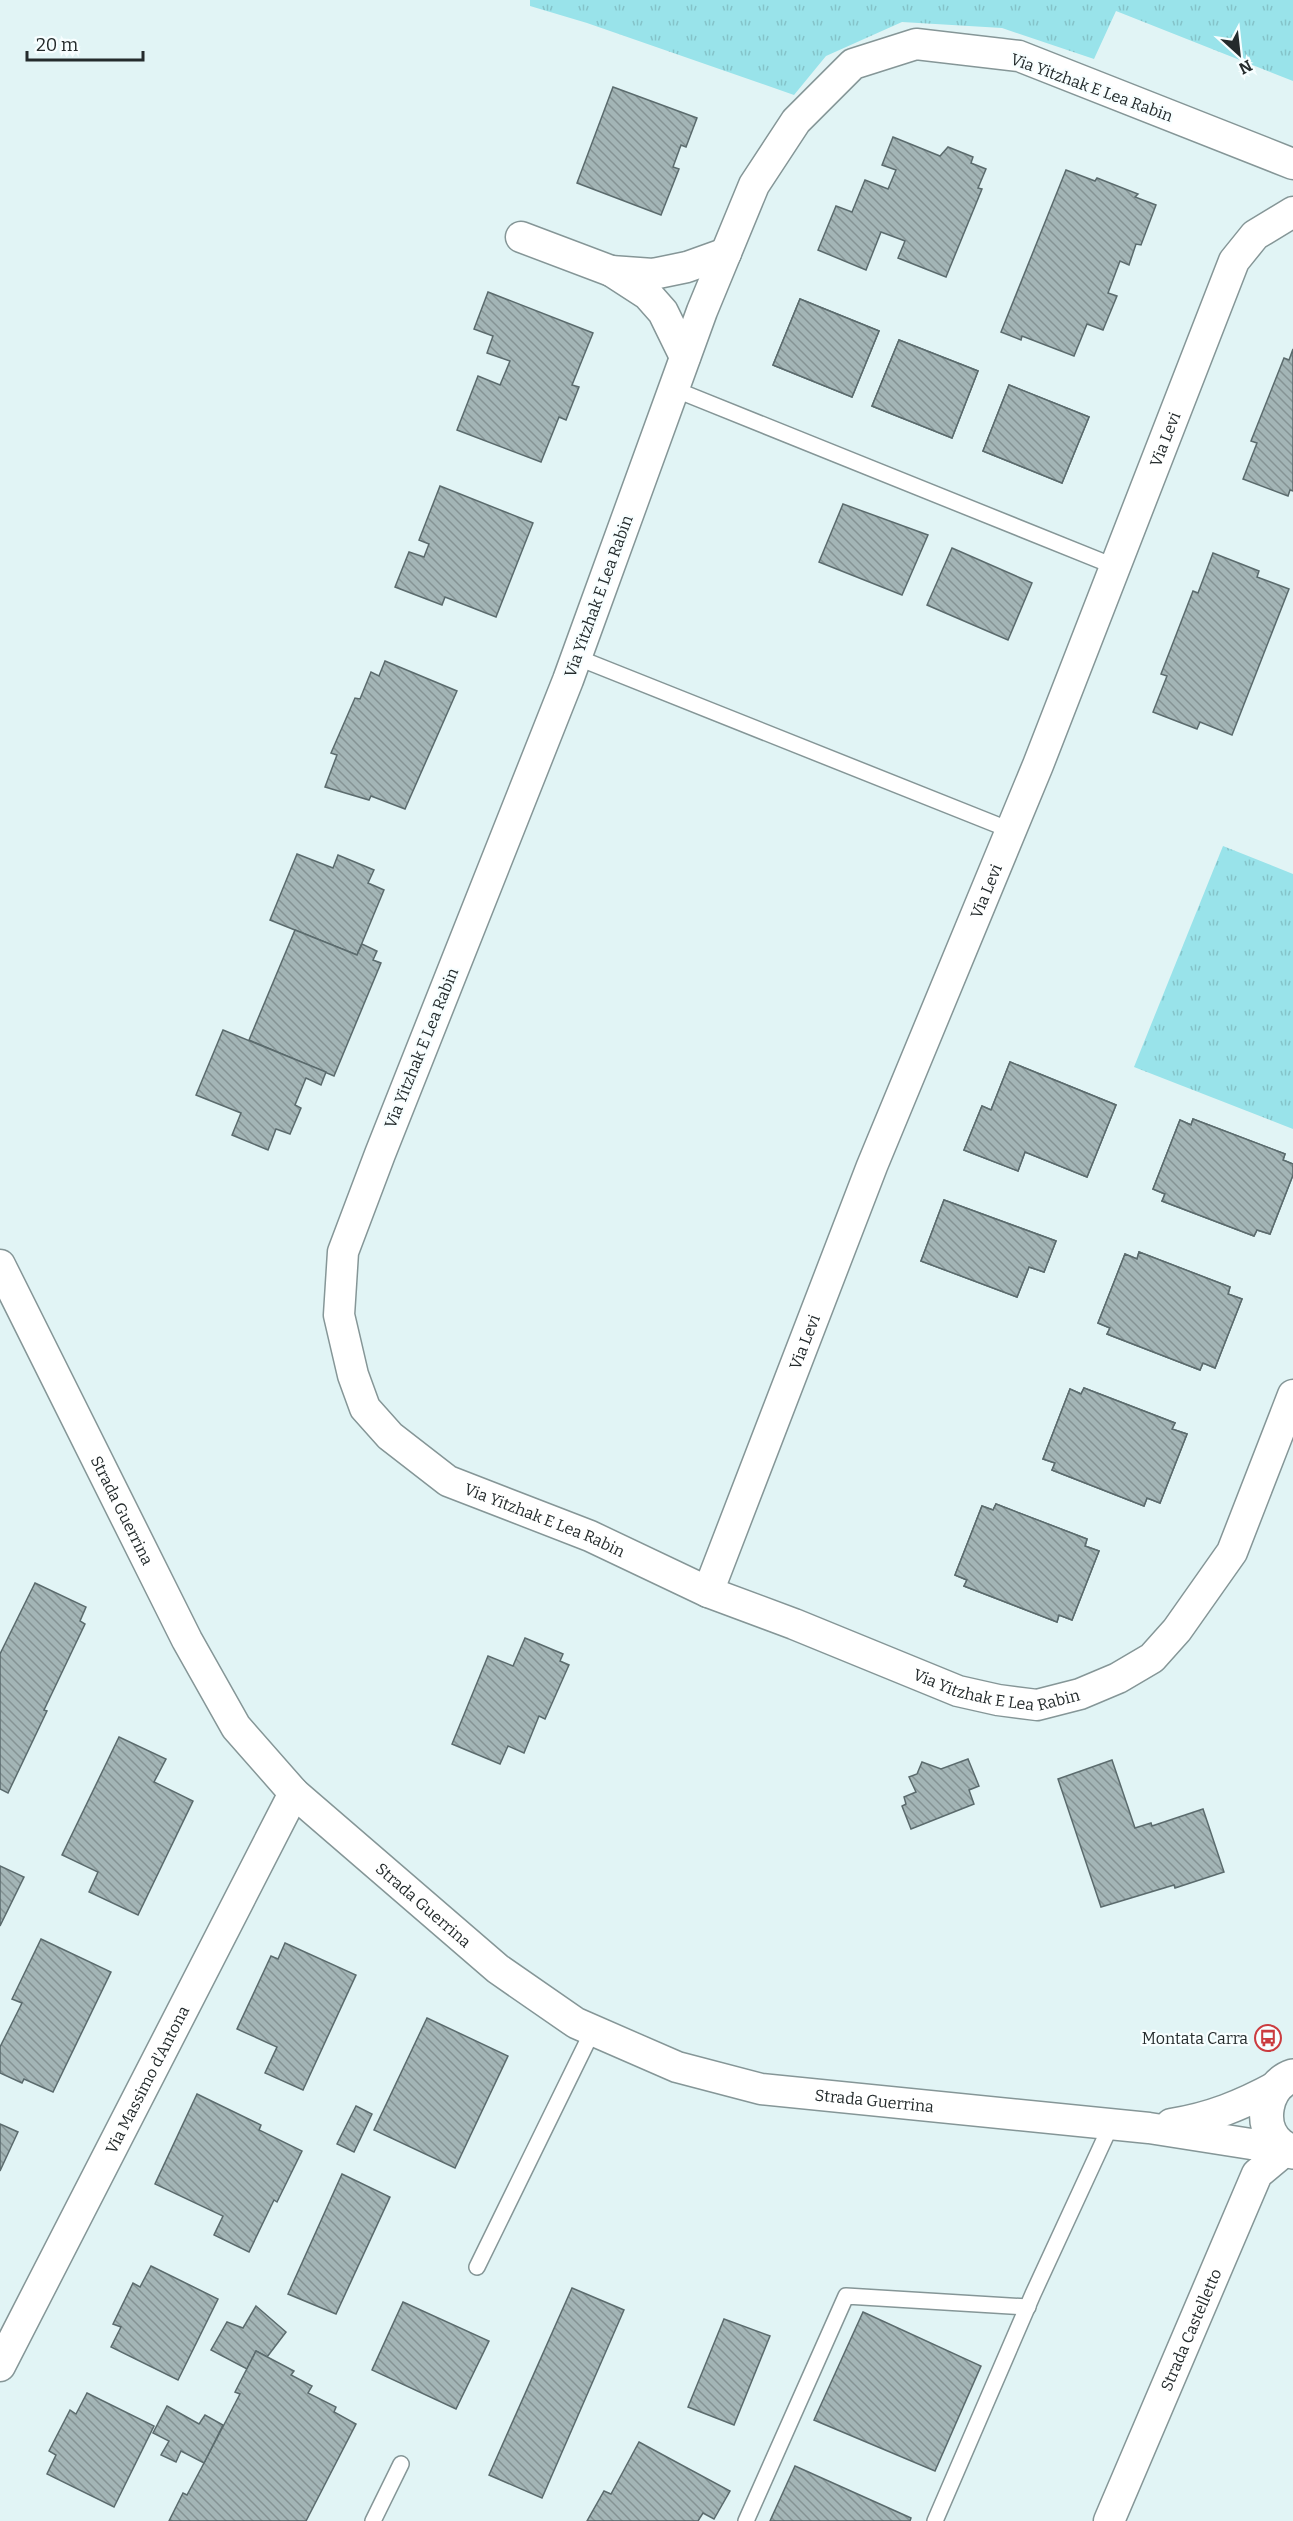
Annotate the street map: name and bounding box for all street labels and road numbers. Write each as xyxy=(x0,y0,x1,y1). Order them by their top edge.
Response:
street label: Via Yitzhak E Lea Rabin xyxy=(1008,49,1175,126)
street label: Via Levi xyxy=(1146,409,1184,469)
street label: Via Yitzhak E Lea Rabin xyxy=(560,513,637,680)
street label: Via Levi xyxy=(967,861,1006,921)
street label: Via Yitzhak E Lea Rabin xyxy=(381,965,462,1131)
street label: Via Levi xyxy=(786,1312,824,1372)
street label: Strada Guerrina xyxy=(87,1453,157,1568)
street label: Via Yitzhak E Lea Rabin xyxy=(462,1479,628,1561)
street label: Via Yitzhak E Lea Rabin xyxy=(910,1665,1082,1715)
street label: Strada Guerrina xyxy=(372,1859,475,1952)
street label: Via Massimo d'Antona xyxy=(102,2002,193,2157)
street label: Strada Guerrina xyxy=(814,2085,935,2116)
street label: Strada Castelletto xyxy=(1157,2266,1226,2394)

